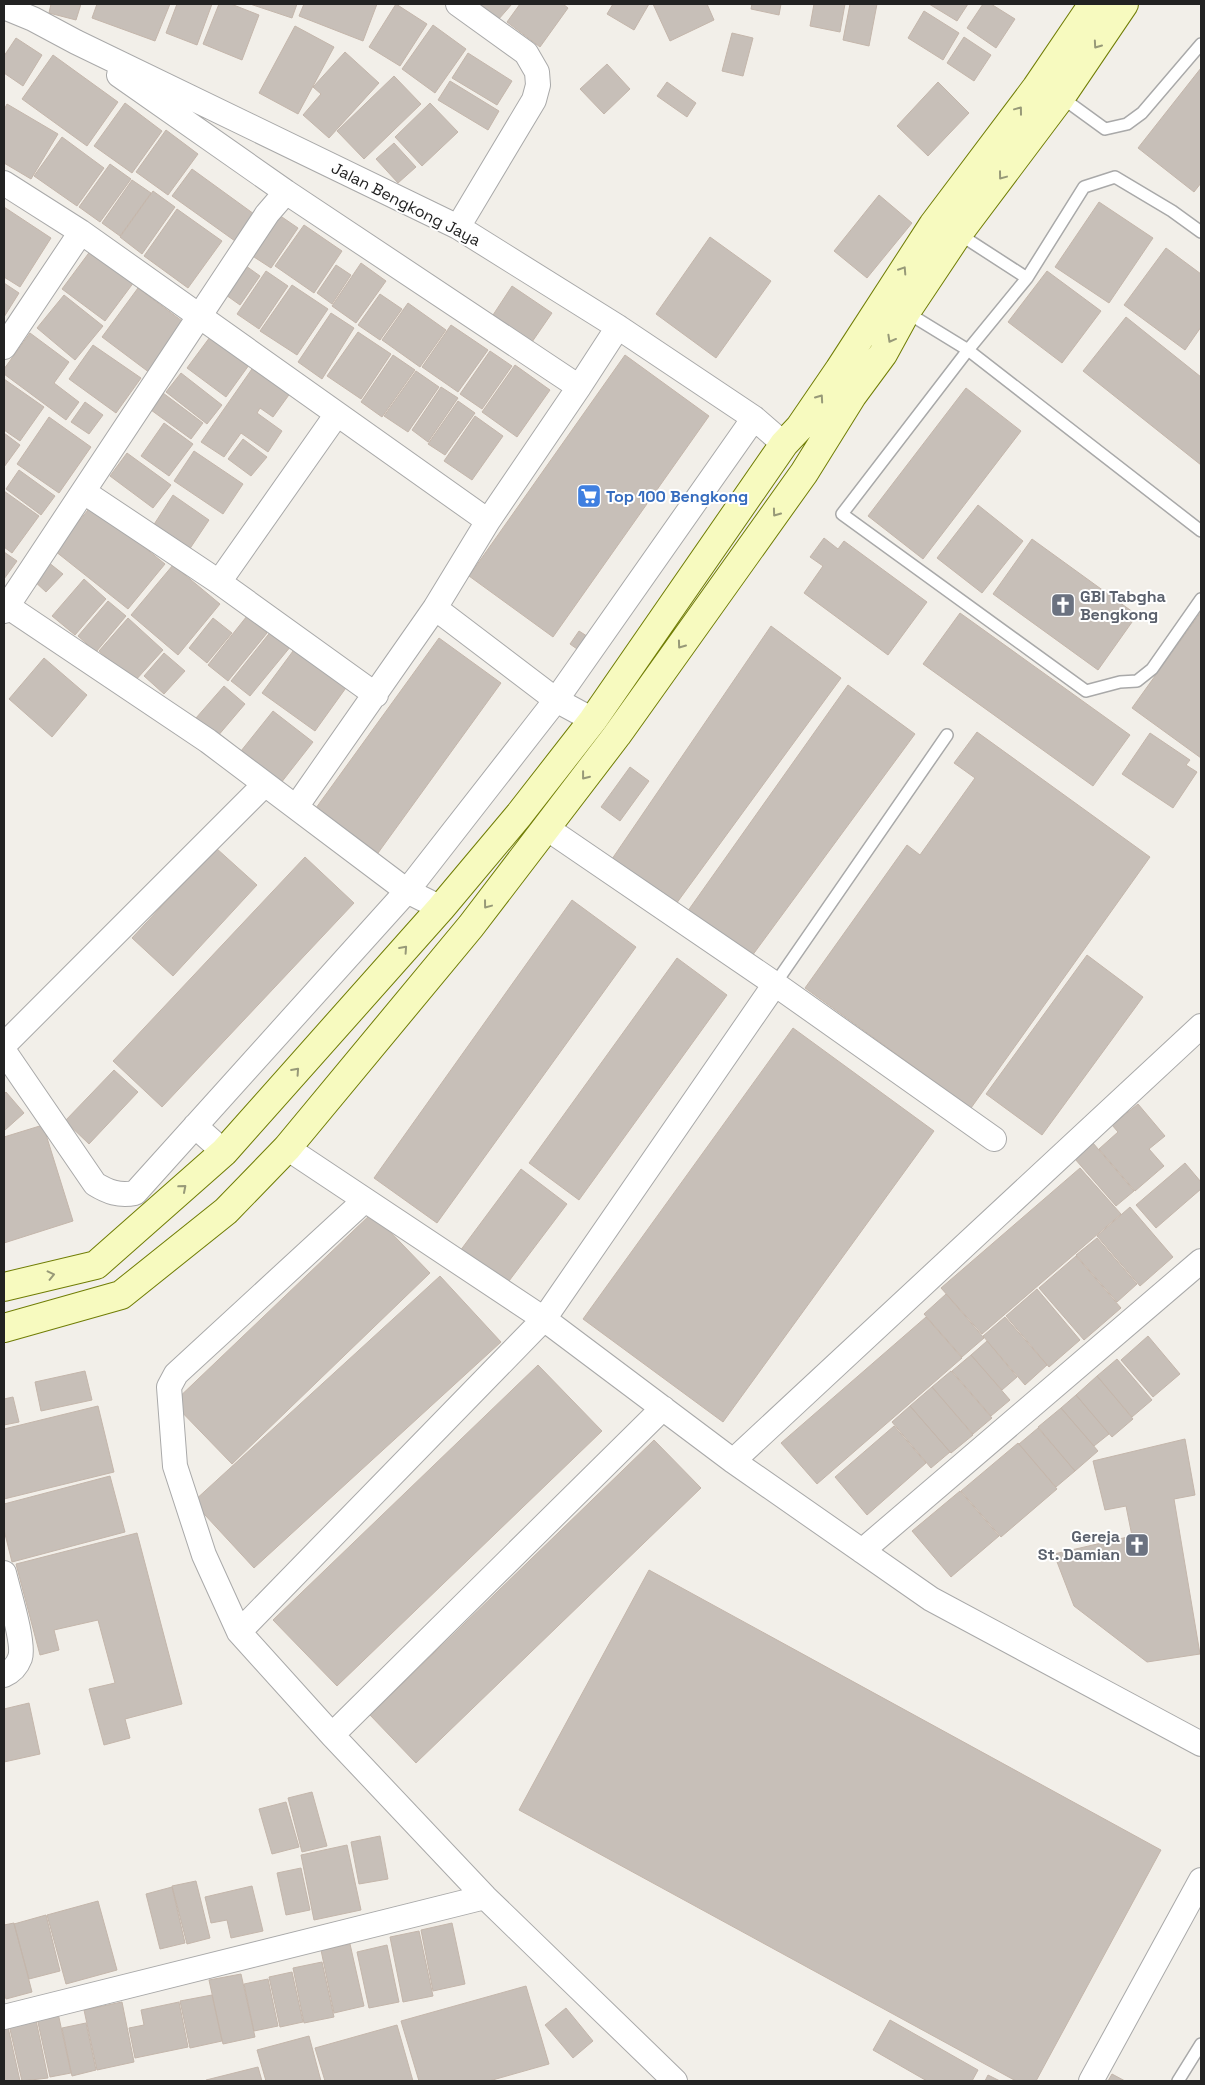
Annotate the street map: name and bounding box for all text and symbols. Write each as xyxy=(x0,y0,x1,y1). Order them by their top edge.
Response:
one-way arrow xyxy=(1094,39,1103,48)
one-way arrow xyxy=(1013,106,1022,116)
street label: Jalan Bengkong Jaya xyxy=(328,157,484,251)
one-way arrow xyxy=(999,170,1007,179)
one-way arrow xyxy=(897,266,907,275)
one-way arrow xyxy=(887,334,897,343)
one-way arrow xyxy=(814,395,823,404)
supermarket icon: Top 100 Bengkong xyxy=(576,483,602,509)
place label: Top 100 Bengkong xyxy=(606,486,748,507)
one-way arrow xyxy=(773,507,782,516)
place label: GBI Tabgha Bengkong xyxy=(1080,586,1166,625)
church icon: GBI Tabgha Bengkong xyxy=(1050,592,1076,618)
one-way arrow xyxy=(678,639,687,649)
one-way arrow xyxy=(583,770,591,779)
one-way arrow xyxy=(484,899,493,909)
one-way arrow xyxy=(398,946,407,955)
one-way arrow xyxy=(290,1067,299,1076)
one-way arrow xyxy=(178,1184,187,1193)
one-way arrow xyxy=(47,1270,56,1281)
place label: Gereja St. Damian xyxy=(1038,1526,1120,1565)
church icon: Gereja St. Damian xyxy=(1124,1532,1150,1558)

